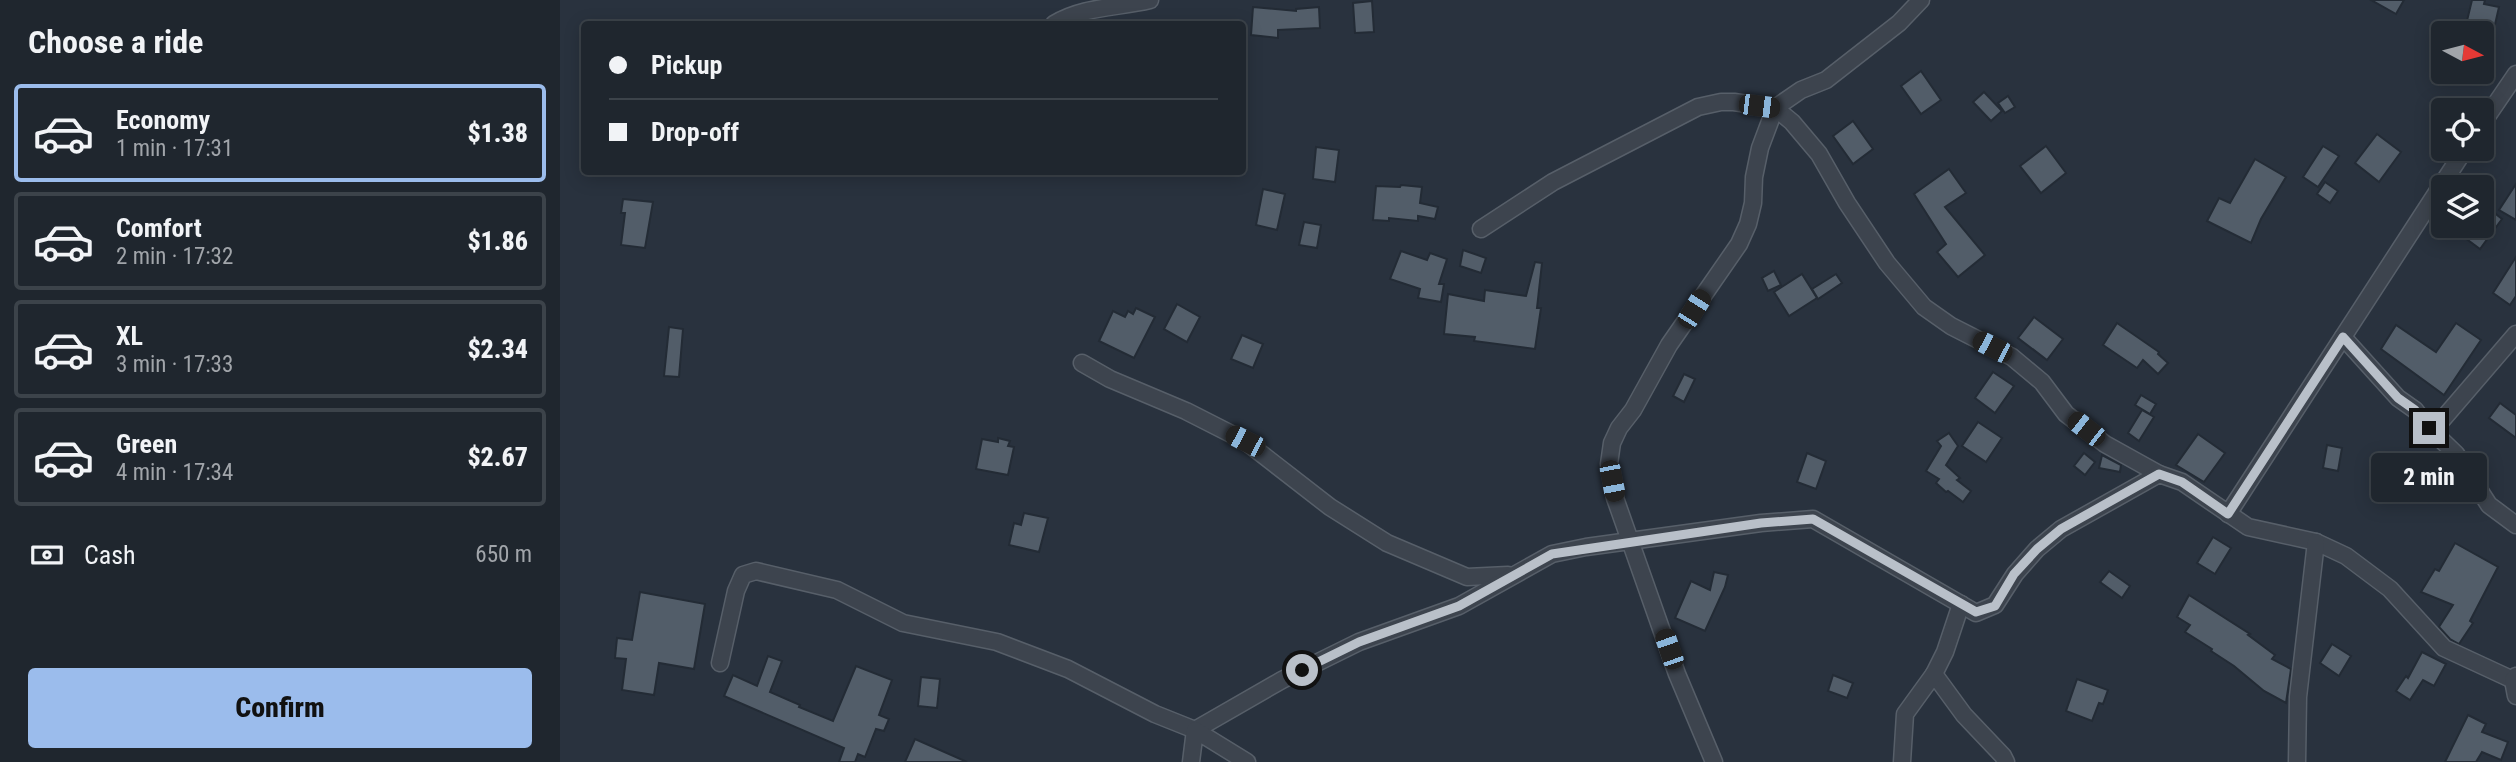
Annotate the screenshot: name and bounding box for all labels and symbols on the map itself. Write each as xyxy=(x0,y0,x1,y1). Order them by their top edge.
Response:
north arrow xyxy=(2431,21,2494,84)
car xyxy=(1737,93,1782,119)
car xyxy=(1674,286,1715,332)
car xyxy=(1969,328,2016,366)
car xyxy=(2063,408,2110,450)
route end xyxy=(2413,412,2445,444)
car xyxy=(1222,422,1269,460)
callout: 2 min xyxy=(2371,452,2487,502)
car xyxy=(1598,458,1627,504)
car xyxy=(1653,626,1686,672)
route start xyxy=(1286,654,1318,686)

